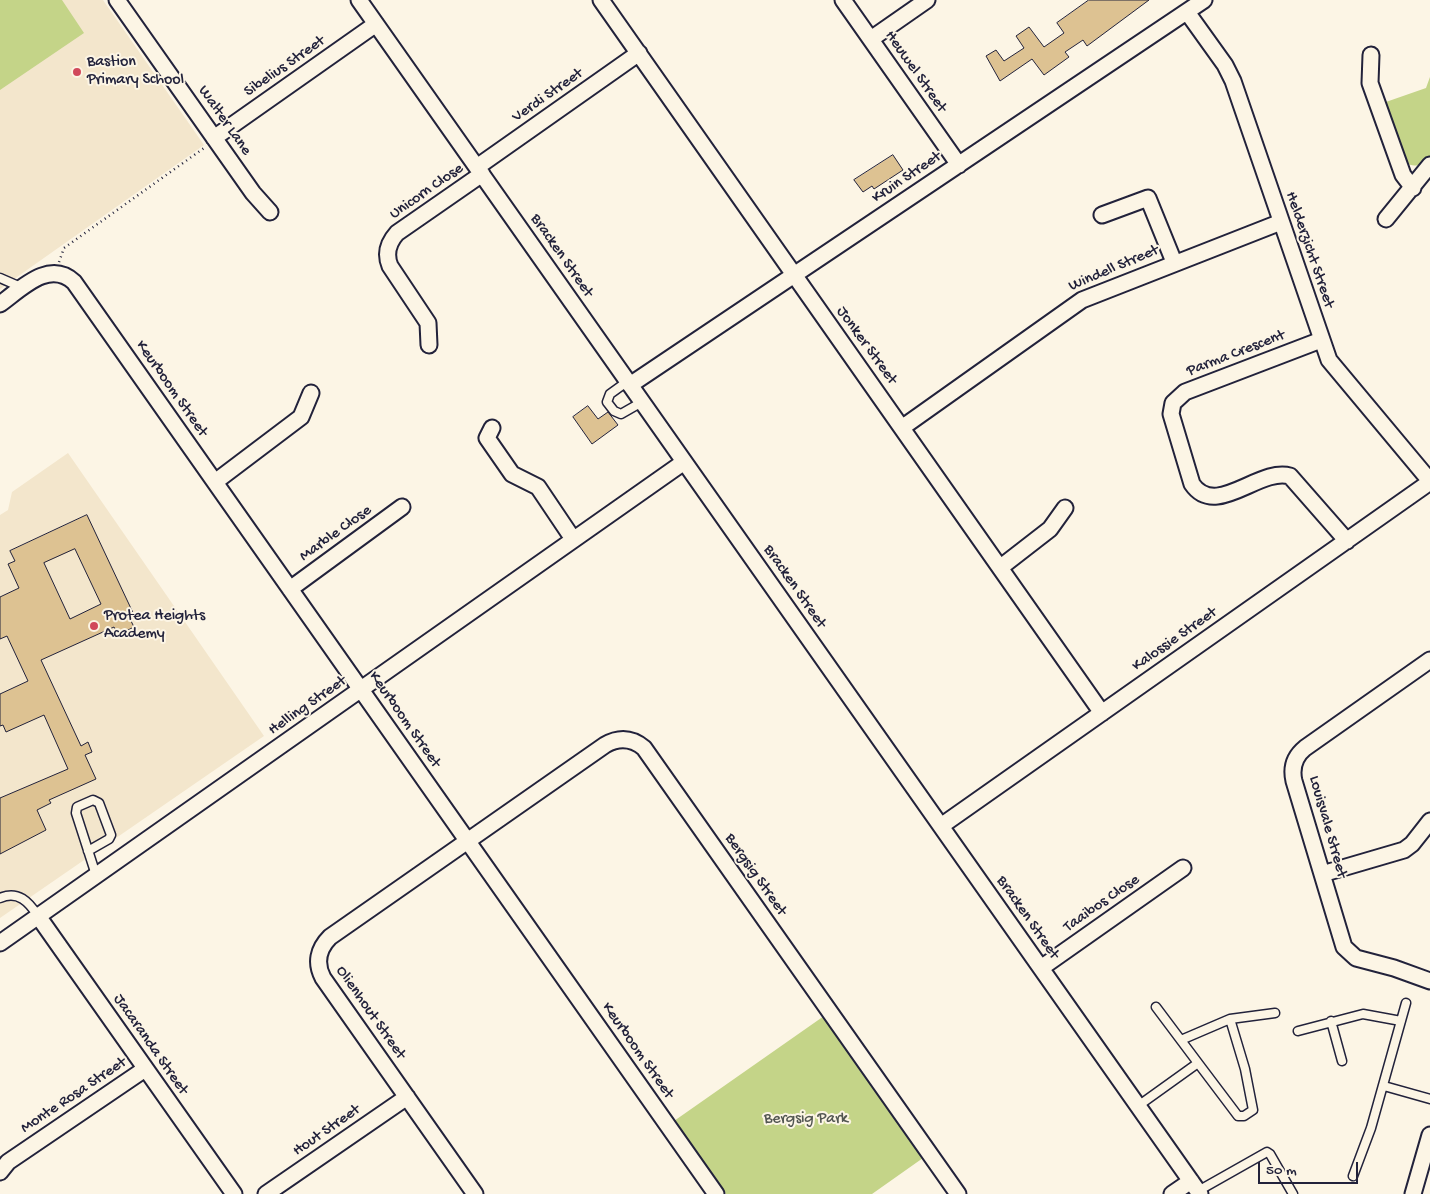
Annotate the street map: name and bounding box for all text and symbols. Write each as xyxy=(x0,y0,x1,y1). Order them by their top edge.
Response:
street label: Heuwel Street xyxy=(880,27,950,117)
street label: Sibelius Street xyxy=(241,32,329,102)
place label: Bastion Primary School xyxy=(87,53,184,91)
street label: Verdi Street xyxy=(509,65,587,127)
marker: Bastion Primary School xyxy=(71,66,83,78)
street label: Walter Lane xyxy=(193,82,255,160)
street label: Kruin Street xyxy=(869,148,945,208)
street label: Unicorn Close xyxy=(386,160,468,224)
street label: Helderzicht Street xyxy=(1280,189,1338,311)
street label: Bracken Street xyxy=(525,211,597,301)
street label: Windell Street xyxy=(1066,241,1162,297)
street label: Jonker Street xyxy=(831,303,901,389)
street label: Parma Crescent xyxy=(1184,326,1288,382)
street label: Keurboom Street xyxy=(131,337,211,441)
street label: Marble Close xyxy=(296,501,376,567)
street label: Bracken Street xyxy=(758,542,830,632)
street label: Kalossie Street xyxy=(1129,604,1221,676)
place label: Protea Heights Academy xyxy=(104,607,205,645)
marker: Protea Heights Academy xyxy=(88,620,100,632)
street label: Keurboom Street xyxy=(364,668,444,772)
street label: Helling Street xyxy=(265,672,351,740)
street label: Louisvale Street xyxy=(1303,774,1351,880)
street label: Bergsig Street xyxy=(720,830,790,920)
street label: Taaibos Close xyxy=(1060,871,1144,937)
street label: Bracken Street xyxy=(991,873,1063,963)
street label: Olienhout Street xyxy=(331,962,409,1064)
street label: Jacaranda Street xyxy=(108,991,192,1099)
street label: Keurboom Street xyxy=(597,999,677,1103)
street label: Monte Rosa Street xyxy=(17,1054,131,1138)
street label: Hout Street xyxy=(290,1101,364,1161)
park label: Bergsig Park xyxy=(764,1110,848,1130)
scale bar xyxy=(1260,1152,1360,1184)
text: 50 m xyxy=(1266,1162,1297,1180)

